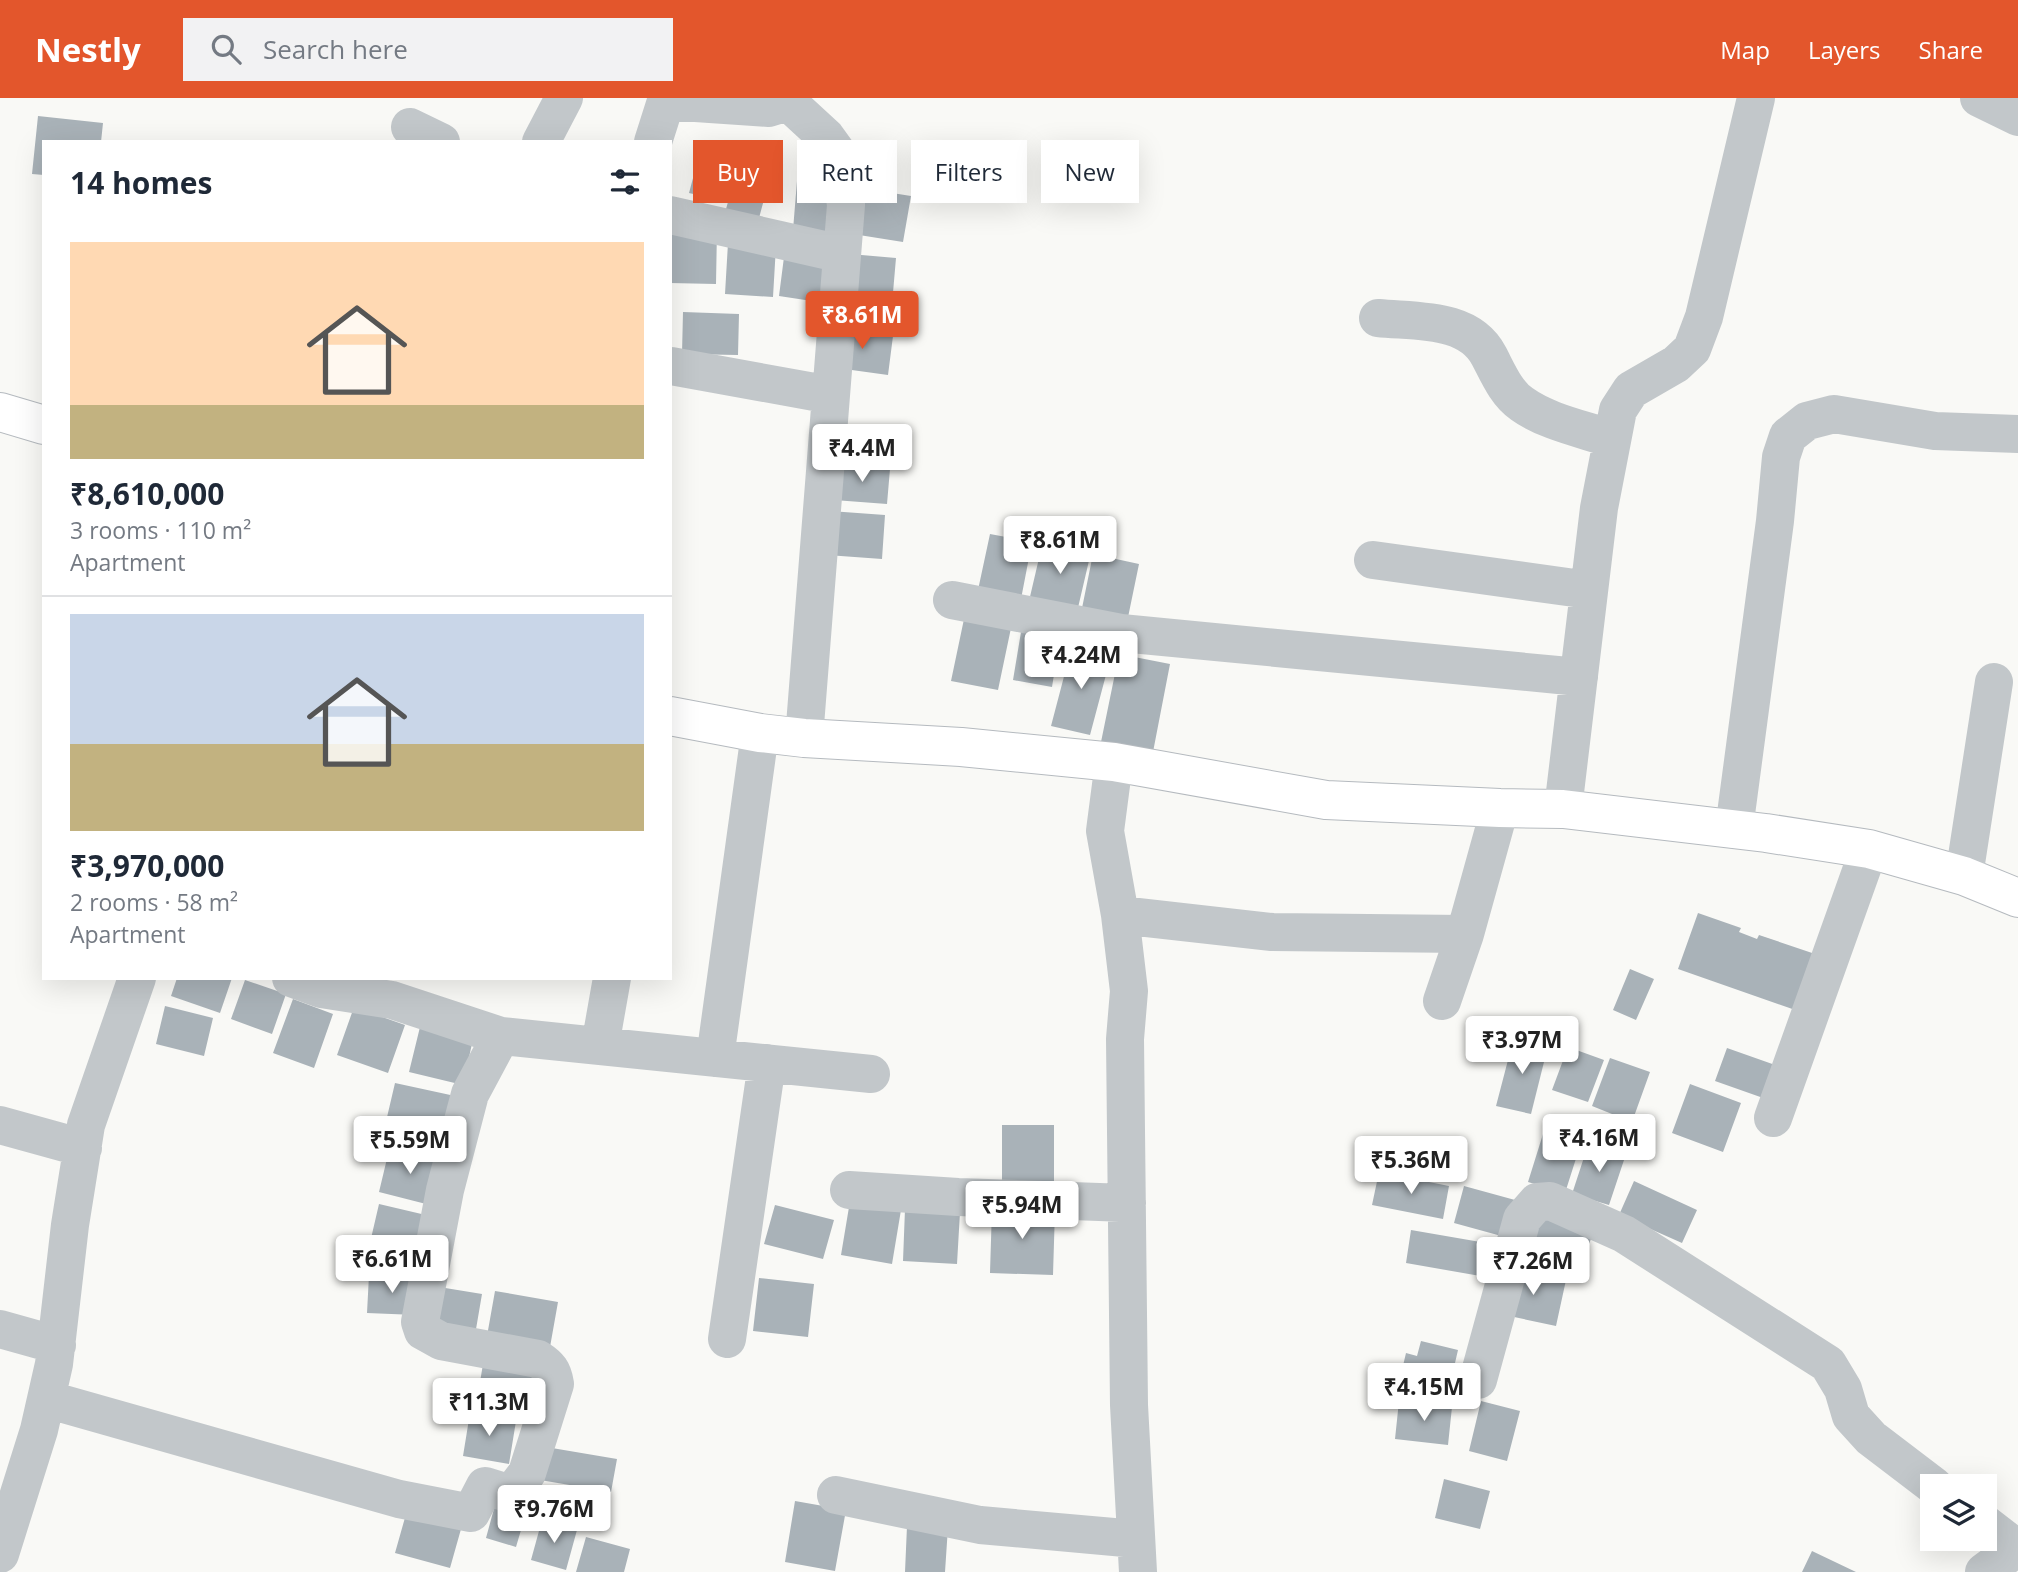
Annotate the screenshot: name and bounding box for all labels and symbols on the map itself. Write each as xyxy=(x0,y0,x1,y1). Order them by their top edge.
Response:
pin: ₹8.61M xyxy=(805,292,919,351)
pin: ₹4.4M xyxy=(813,424,911,484)
pin: ₹8.61M xyxy=(1003,517,1117,576)
pin: ₹4.24M xyxy=(1024,632,1138,691)
pin: ₹3.97M xyxy=(1465,1016,1579,1076)
pin: ₹4.16M xyxy=(1542,1114,1656,1174)
pin: ₹5.59M xyxy=(353,1116,467,1176)
pin: ₹5.36M xyxy=(1354,1136,1468,1196)
pin: ₹5.94M xyxy=(965,1182,1079,1241)
pin: ₹6.61M xyxy=(335,1236,449,1295)
pin: ₹7.26M xyxy=(1476,1238,1590,1297)
pin: ₹4.15M xyxy=(1367,1364,1481,1423)
pin: ₹11.3M xyxy=(432,1378,546,1438)
pin: ₹9.76M xyxy=(497,1486,611,1545)

